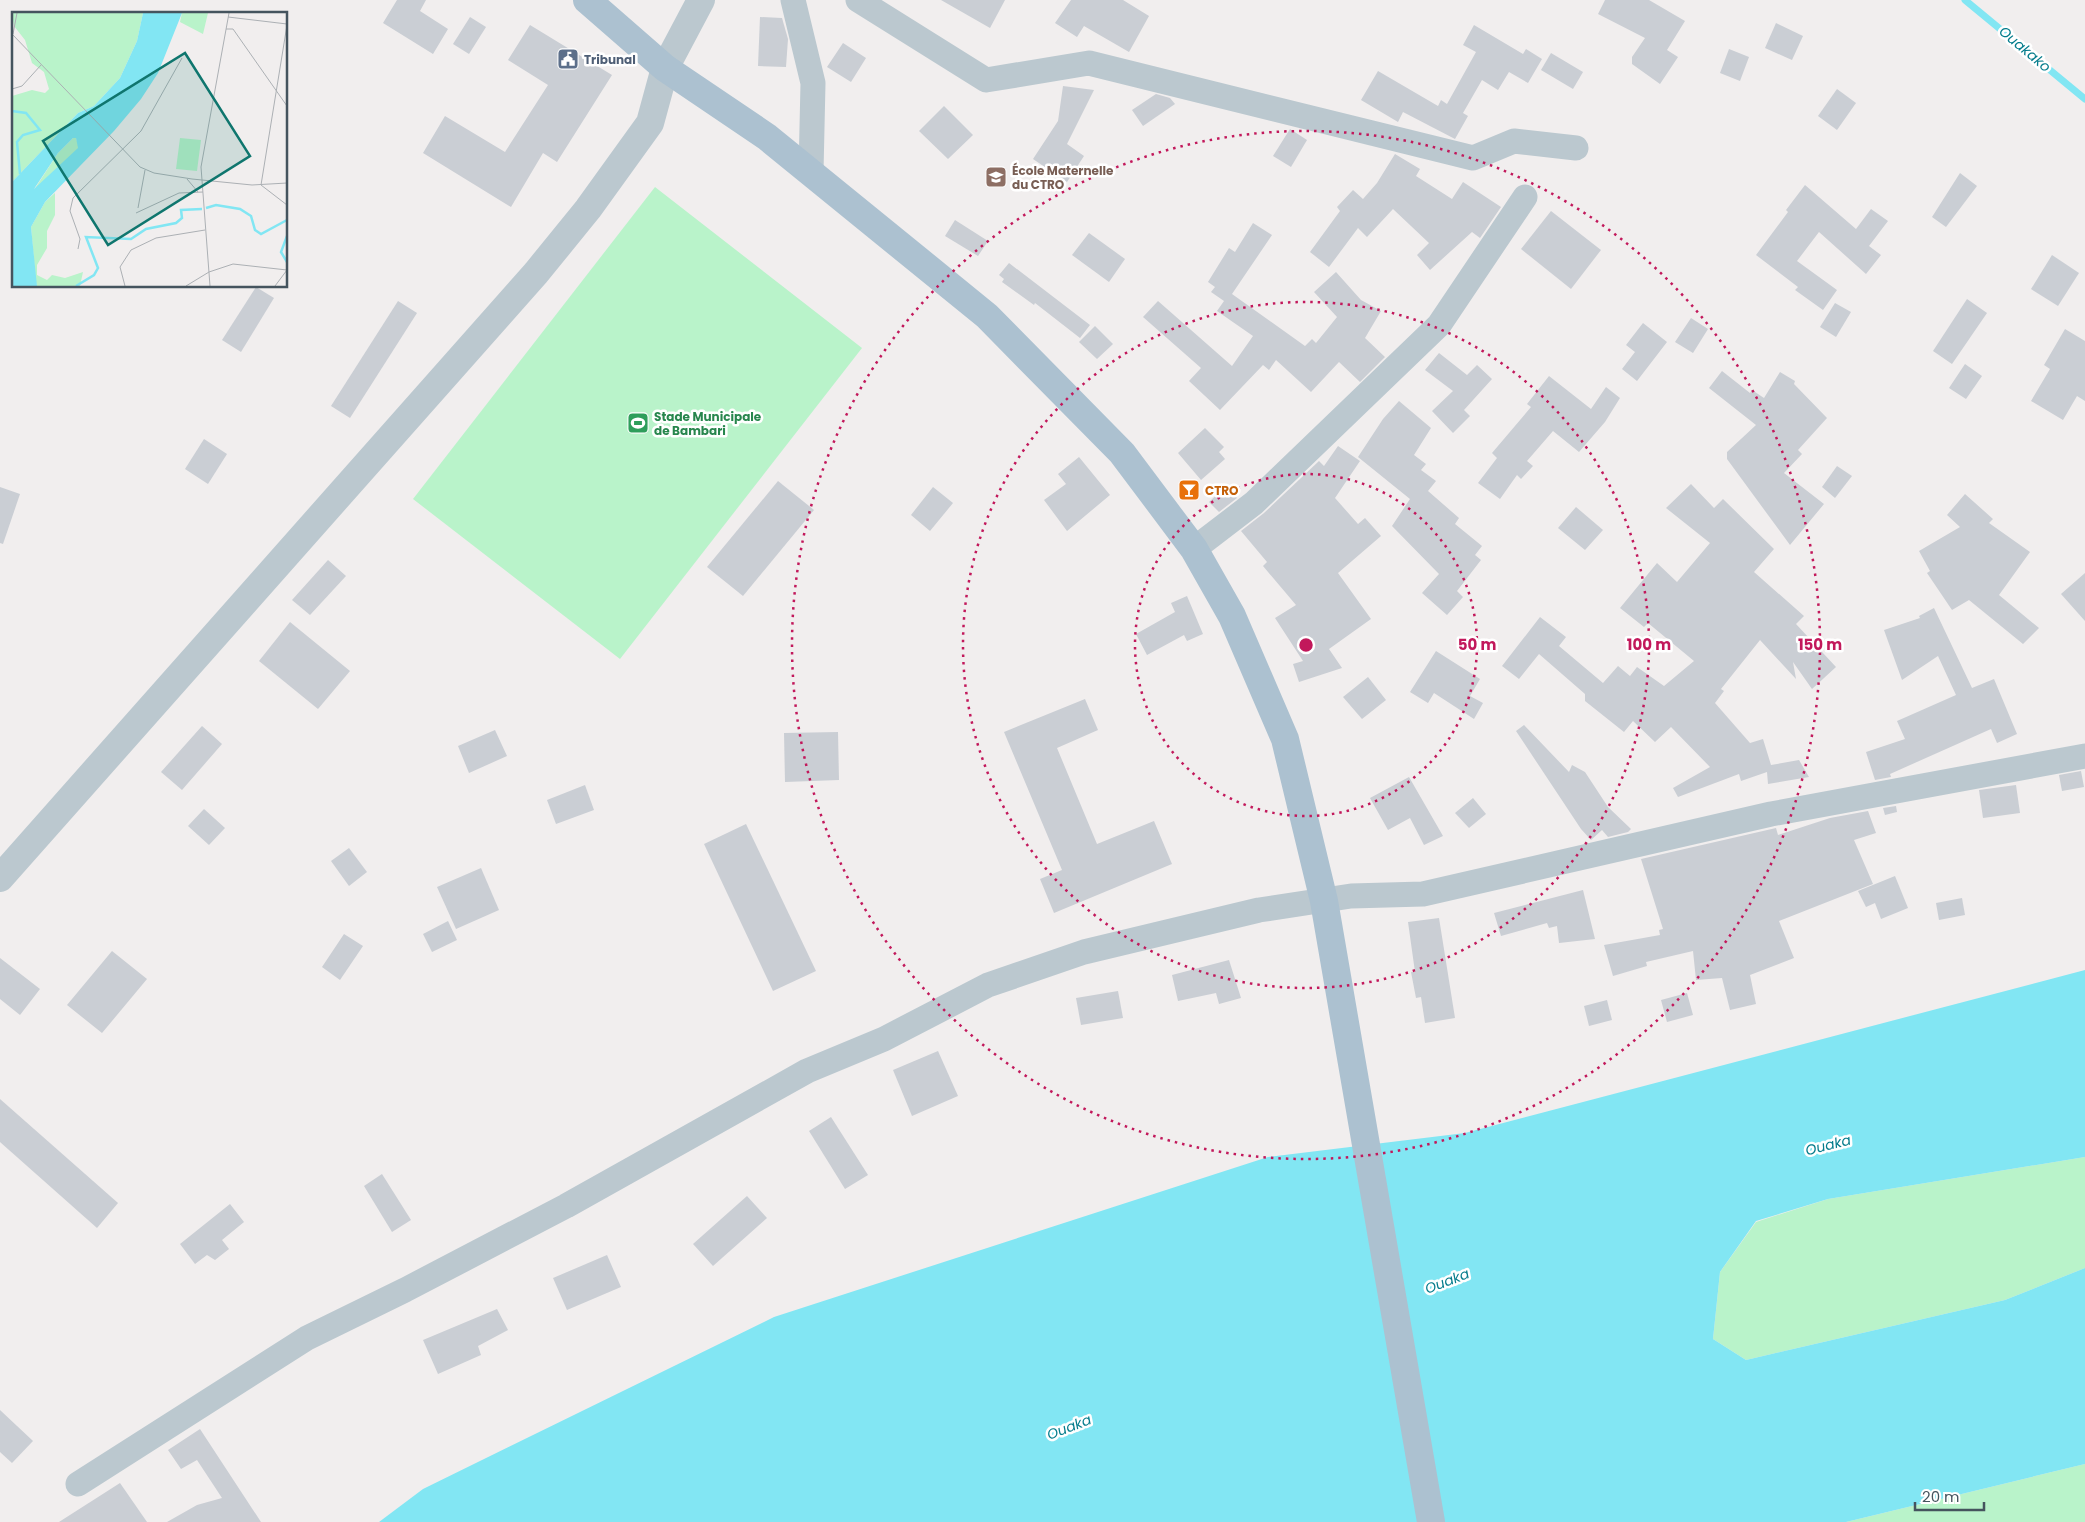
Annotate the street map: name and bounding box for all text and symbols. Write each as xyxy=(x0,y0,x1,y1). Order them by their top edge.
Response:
inset map xyxy=(12,12,288,288)
water label: Ouakako xyxy=(1995,21,2055,77)
public building icon: Tribunal xyxy=(556,47,580,71)
place label: Tribunal xyxy=(584,51,636,68)
place label: École Maternelle du CTRO xyxy=(1012,162,1114,193)
school or university icon: École Maternelle du CTRO xyxy=(984,165,1008,189)
place label: Stade Municipale de Bambari xyxy=(654,408,762,439)
sports icon: Stade Municipale de Bambari xyxy=(626,411,650,435)
bar icon: CTRO xyxy=(1177,478,1201,502)
place label: CTRO xyxy=(1205,482,1239,499)
text: 50 m xyxy=(1458,634,1496,655)
text: 100 m xyxy=(1627,634,1671,655)
text: 150 m xyxy=(1798,634,1842,655)
centre of rings xyxy=(1297,636,1315,654)
water label: Ouaka xyxy=(1803,1130,1853,1160)
water label: Ouaka xyxy=(1422,1263,1473,1299)
water label: Ouaka xyxy=(1044,1409,1095,1445)
scale bar xyxy=(1915,1480,1984,1512)
text: 20 m xyxy=(1922,1486,1960,1507)

